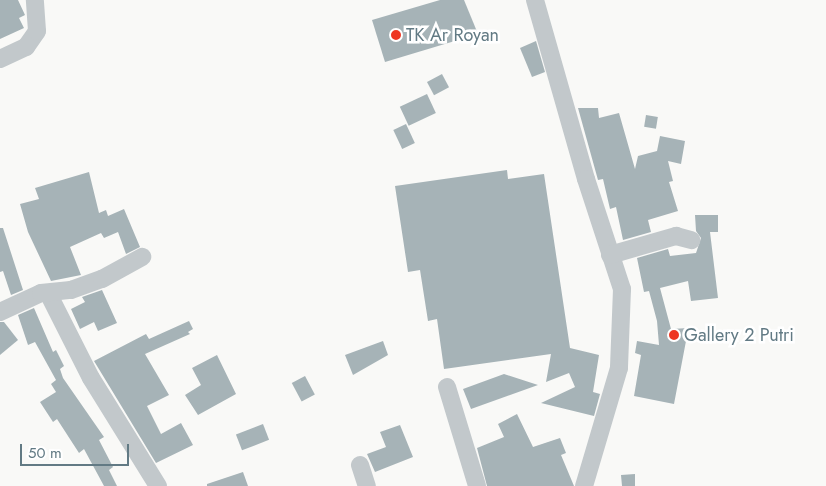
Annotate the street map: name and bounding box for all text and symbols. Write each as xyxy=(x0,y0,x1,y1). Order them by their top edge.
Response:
place label: TK Ar Royan xyxy=(406,24,499,46)
marker: TK Ar Royan xyxy=(390,29,402,41)
place label: Gallery 2 Putri xyxy=(684,324,794,346)
marker: Gallery 2 Putri xyxy=(668,329,680,341)
scale bar xyxy=(22,434,131,466)
text: 50 m xyxy=(28,442,62,464)

